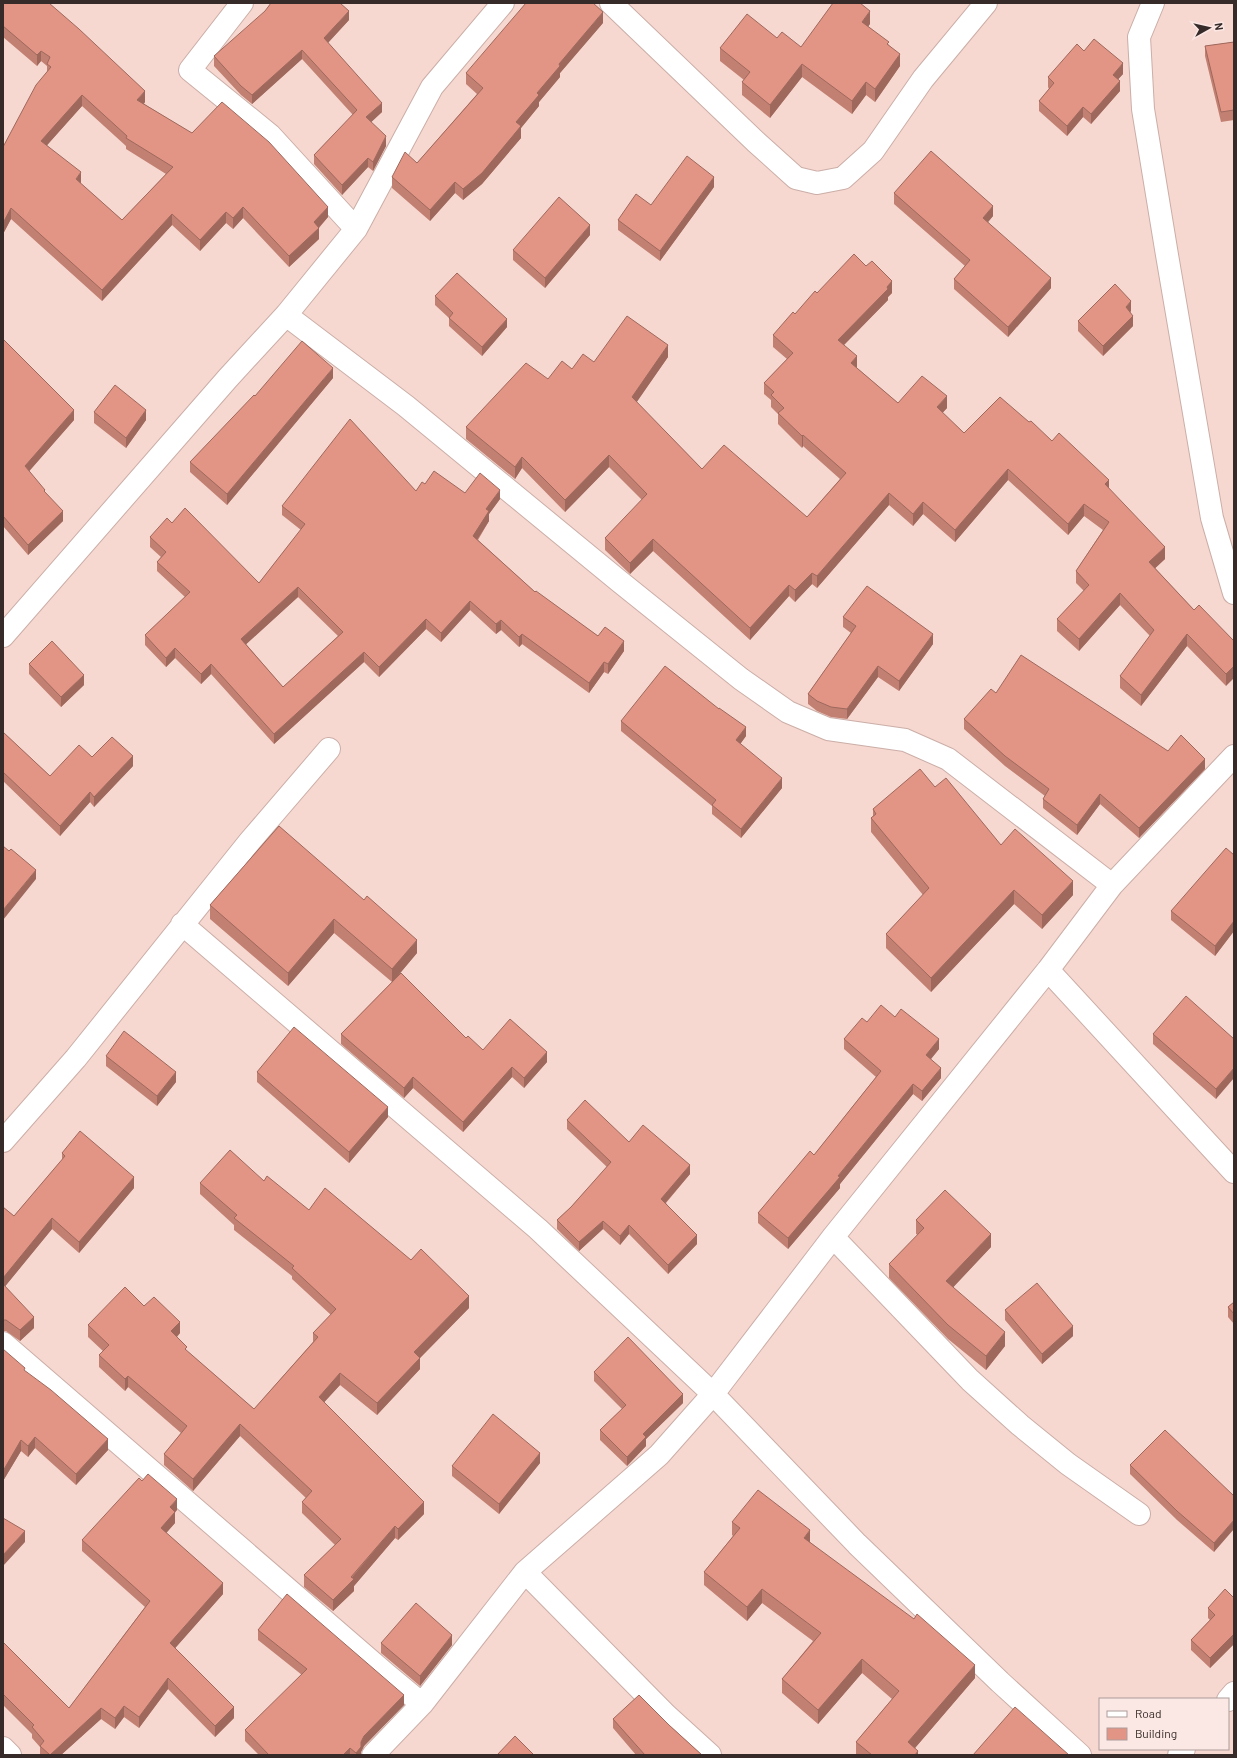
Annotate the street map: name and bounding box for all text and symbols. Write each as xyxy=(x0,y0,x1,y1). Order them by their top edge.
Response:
north arrow xyxy=(1189,8,1229,48)
text: N xyxy=(1212,22,1226,31)
legend xyxy=(1099,1698,1229,1750)
text: Road xyxy=(1135,1706,1162,1720)
text: Building xyxy=(1135,1726,1177,1740)

